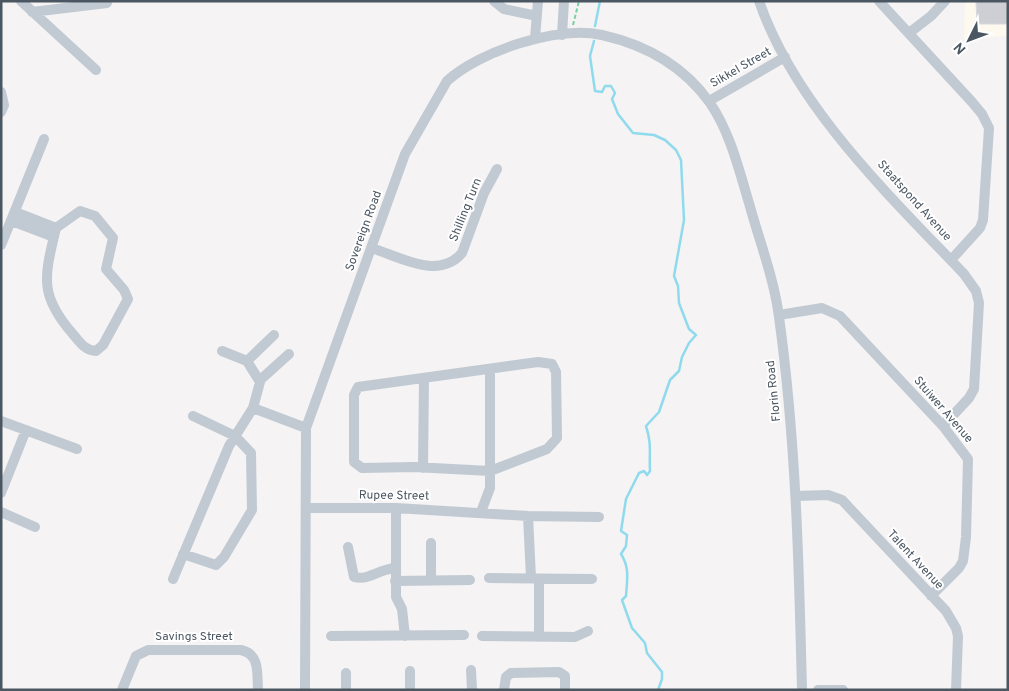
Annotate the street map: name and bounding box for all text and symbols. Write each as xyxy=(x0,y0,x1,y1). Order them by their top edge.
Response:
north arrow xyxy=(944,15,994,65)
text: N xyxy=(951,38,970,57)
street label: Sikkel Street xyxy=(708,44,774,92)
street label: Staatspond Avenue xyxy=(873,157,955,245)
street label: Shilling Turn xyxy=(446,176,486,244)
street label: Sovereign Road xyxy=(342,189,386,273)
street label: Florin Road xyxy=(763,360,785,422)
street label: Stuiwer Avenue xyxy=(910,373,976,447)
street label: Rupee Street xyxy=(359,487,429,505)
street label: Talent Avenue xyxy=(883,527,947,593)
street label: Savings Street xyxy=(155,629,233,645)

